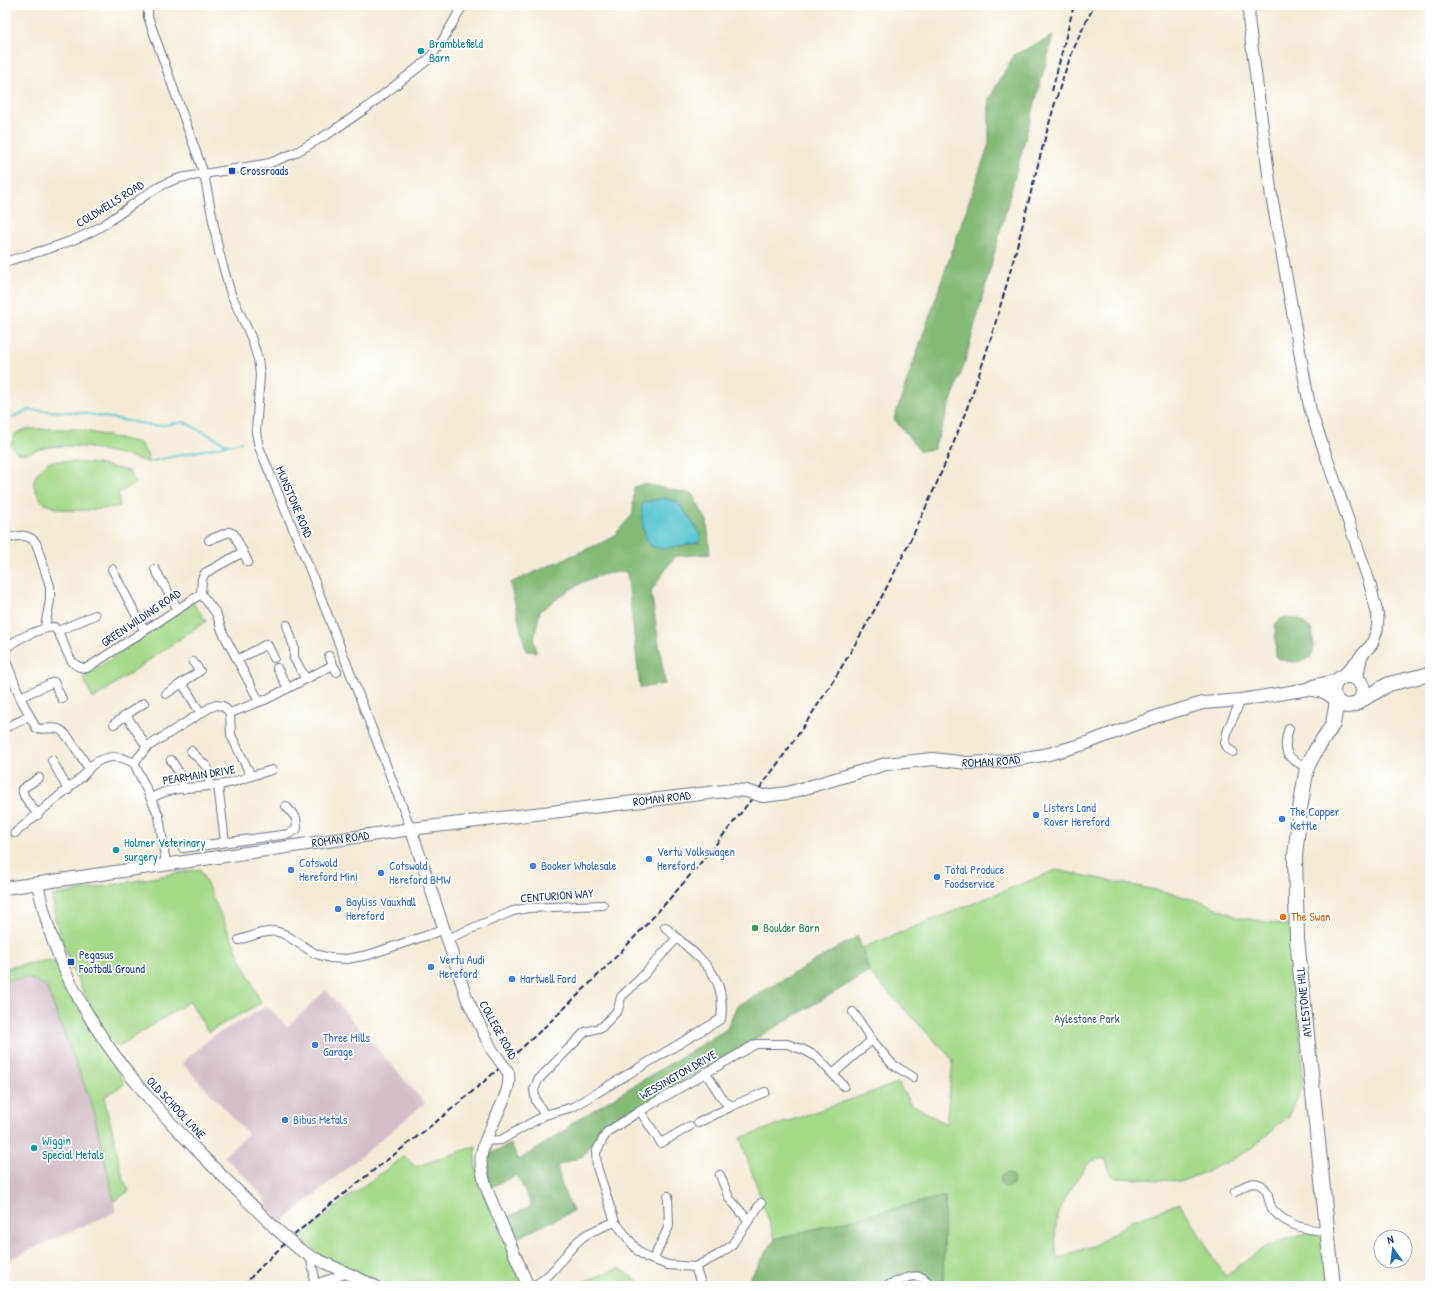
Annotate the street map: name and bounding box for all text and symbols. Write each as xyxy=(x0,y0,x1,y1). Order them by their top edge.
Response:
place label: Bramblefield Barn xyxy=(429,35,483,66)
marker: Bramblefield Barn xyxy=(416,46,426,56)
place label: Crossroads xyxy=(240,162,289,179)
marker: Crossroads xyxy=(227,166,237,176)
street label: COLDWELLS ROAD xyxy=(73,176,147,231)
street label: MUNSTONE ROAD xyxy=(272,463,317,540)
street label: GREEN WILDING ROAD xyxy=(98,584,184,651)
street label: ROMAN ROAD xyxy=(961,750,1022,771)
street label: PEARMAIN DRIVE xyxy=(161,760,237,789)
street label: ROMAN ROAD xyxy=(632,786,692,810)
place label: Listers Land Rover Hereford xyxy=(1044,799,1110,830)
place label: The Copper Kettle xyxy=(1290,803,1340,834)
marker: Listers Land Rover Hereford xyxy=(1031,810,1041,820)
marker: The Copper Kettle xyxy=(1277,814,1287,824)
street label: ROMAN ROAD xyxy=(310,826,371,851)
place label: Holmer Veterinary surgery xyxy=(124,834,206,865)
place label: Vertu Volkswagen Hereford xyxy=(657,843,735,874)
marker: Holmer Veterinary surgery xyxy=(111,845,121,855)
place label: Cotswold Hereford Mini xyxy=(299,854,358,885)
marker: Vertu Volkswagen Hereford xyxy=(644,854,654,864)
place label: Cotswold Hereford BMW xyxy=(389,857,451,888)
place label: Booker Wholesale xyxy=(541,857,617,874)
marker: Booker Wholesale xyxy=(528,861,538,871)
place label: Total Produce Foodservice xyxy=(944,861,1005,892)
marker: Cotswold Hereford Mini xyxy=(286,865,296,875)
marker: Cotswold Hereford BMW xyxy=(376,868,386,878)
marker: Total Produce Foodservice xyxy=(932,872,942,882)
street label: CENTURION WAY xyxy=(520,884,595,907)
place label: Bayliss Vauxhall Hereford xyxy=(346,893,417,924)
marker: Bayliss Vauxhall Hereford xyxy=(333,904,343,914)
place label: The Swan xyxy=(1291,908,1330,925)
marker: The Swan xyxy=(1278,912,1288,922)
place label: Boulder Barn xyxy=(763,919,820,936)
marker: Boulder Barn xyxy=(750,923,760,933)
place label: Pegasus Football Ground xyxy=(78,946,145,977)
place label: Vertu Audi Hereford xyxy=(439,951,485,982)
marker: Pegasus Football Ground xyxy=(66,957,76,967)
marker: Vertu Audi Hereford xyxy=(426,962,436,972)
street label: AYLESTONE HILL xyxy=(1291,966,1316,1038)
place label: Hartwell Ford xyxy=(520,970,576,987)
marker: Hartwell Ford xyxy=(507,974,517,984)
street label: COLLEGE ROAD xyxy=(475,997,522,1063)
park label: Aylestone Park xyxy=(1054,1010,1120,1027)
place label: Three Mills Garage xyxy=(323,1029,371,1060)
marker: Three Mills Garage xyxy=(310,1040,320,1050)
street label: WESSINGTON DRIVE xyxy=(636,1045,720,1103)
street label: OLD SCHOOL LANE xyxy=(143,1073,210,1143)
place label: Bibus Metals xyxy=(293,1111,348,1128)
marker: Bibus Metals xyxy=(280,1115,290,1125)
place label: Wiggin Special Metals xyxy=(42,1132,104,1163)
marker: Wiggin Special Metals xyxy=(29,1143,39,1153)
north arrow xyxy=(1373,1229,1413,1269)
text: N xyxy=(1386,1232,1395,1247)

